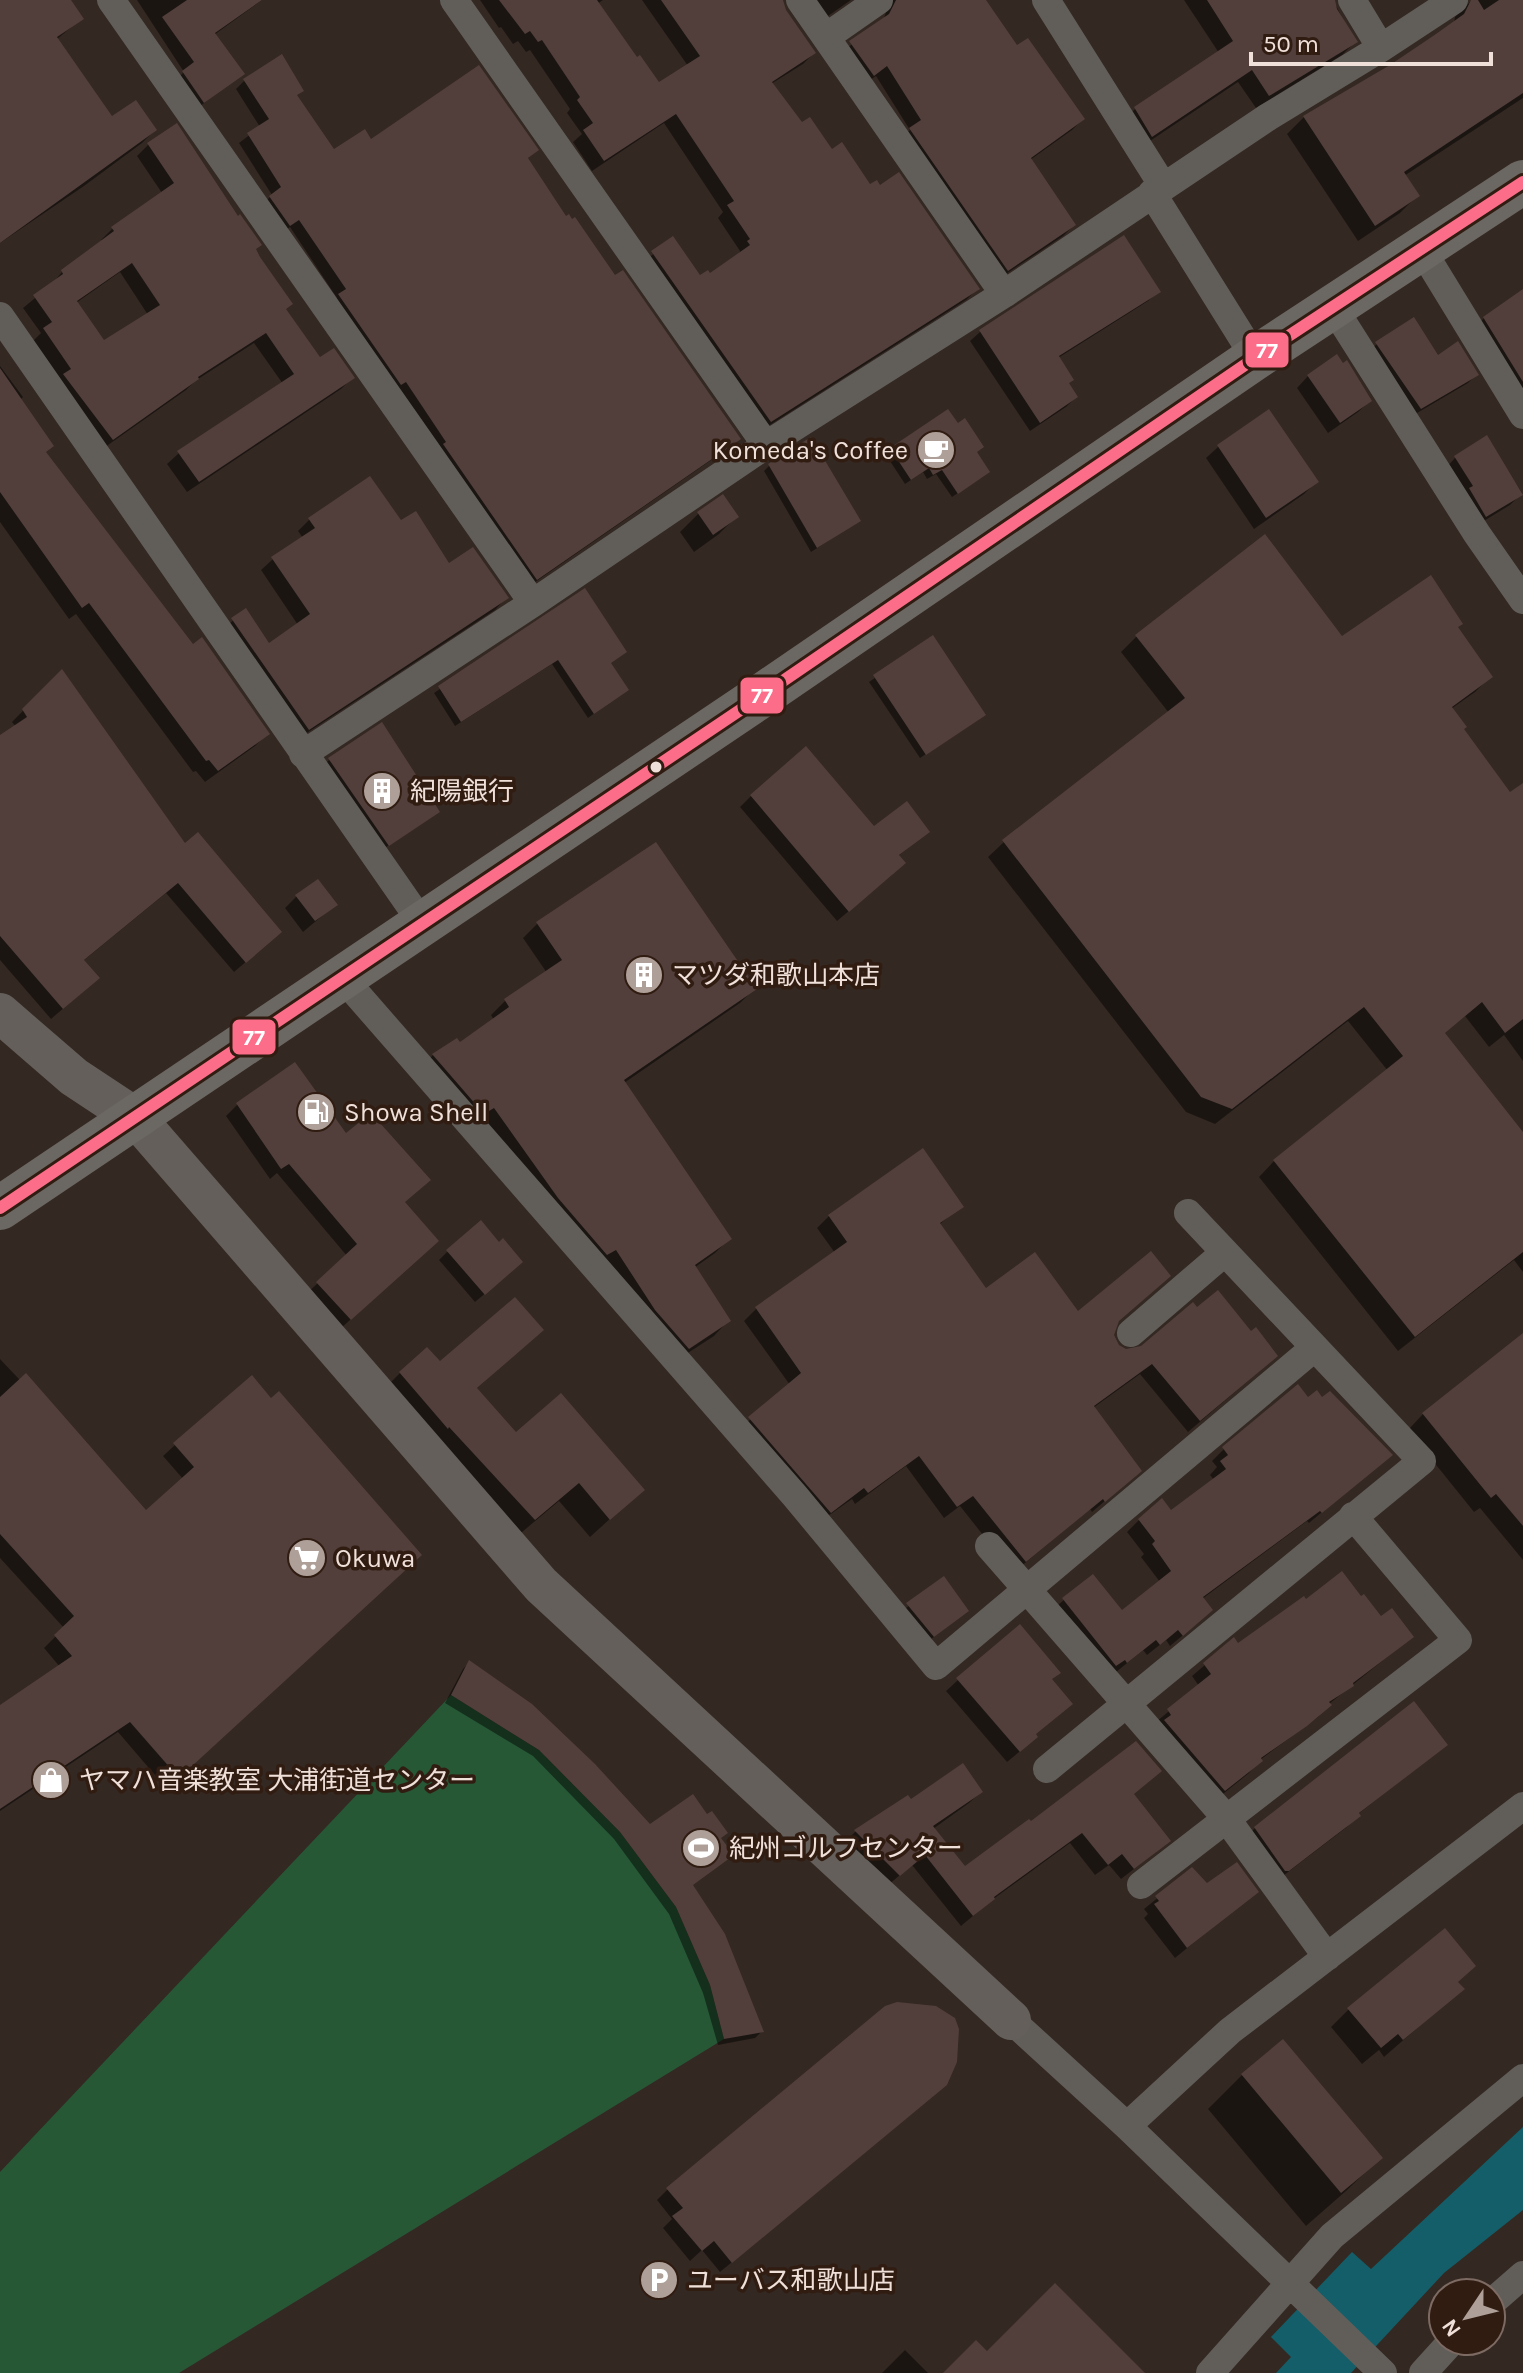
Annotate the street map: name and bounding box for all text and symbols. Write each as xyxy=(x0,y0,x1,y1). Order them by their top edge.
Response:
scale bar xyxy=(1251,16,1491,66)
text: 50 m xyxy=(1263,30,1319,58)
line badge: 77 xyxy=(1244,331,1290,369)
text: 77 xyxy=(1256,338,1278,364)
cafe icon: Komeda's Coffee xyxy=(915,429,957,471)
place label: Komeda's Coffee xyxy=(713,435,908,466)
line badge: 77 xyxy=(739,676,785,715)
text: 77 xyxy=(751,683,773,709)
unlabelled marker xyxy=(648,759,664,775)
building icon: 紀陽銀行 xyxy=(361,770,403,812)
place label: 紀陽銀行 xyxy=(410,776,514,807)
building icon: マツダ和歌山本店 xyxy=(623,954,665,996)
place label: マツダ和歌山本店 xyxy=(672,960,880,991)
line badge: 77 xyxy=(231,1018,277,1056)
text: 77 xyxy=(243,1025,265,1051)
fuel station icon: Showa Shell xyxy=(295,1091,337,1133)
place label: Showa Shell xyxy=(344,1097,488,1128)
supermarket icon: Okuwa xyxy=(286,1537,328,1579)
place label: Okuwa xyxy=(335,1543,415,1574)
shop icon: ヤマハ音楽教室 大浦街道センター xyxy=(30,1759,72,1801)
place label: ヤマハ音楽教室 大浦街道センター xyxy=(79,1765,475,1796)
sports icon: 紀州ゴルフセンター xyxy=(680,1827,722,1869)
place label: 紀州ゴルフセンター xyxy=(729,1833,963,1864)
parking icon: ユーバス和歌山店 xyxy=(638,2259,680,2301)
place label: ユーバス和歌山店 xyxy=(687,2265,895,2296)
north arrow xyxy=(1427,2277,1507,2357)
text: N xyxy=(1436,2314,1467,2342)

